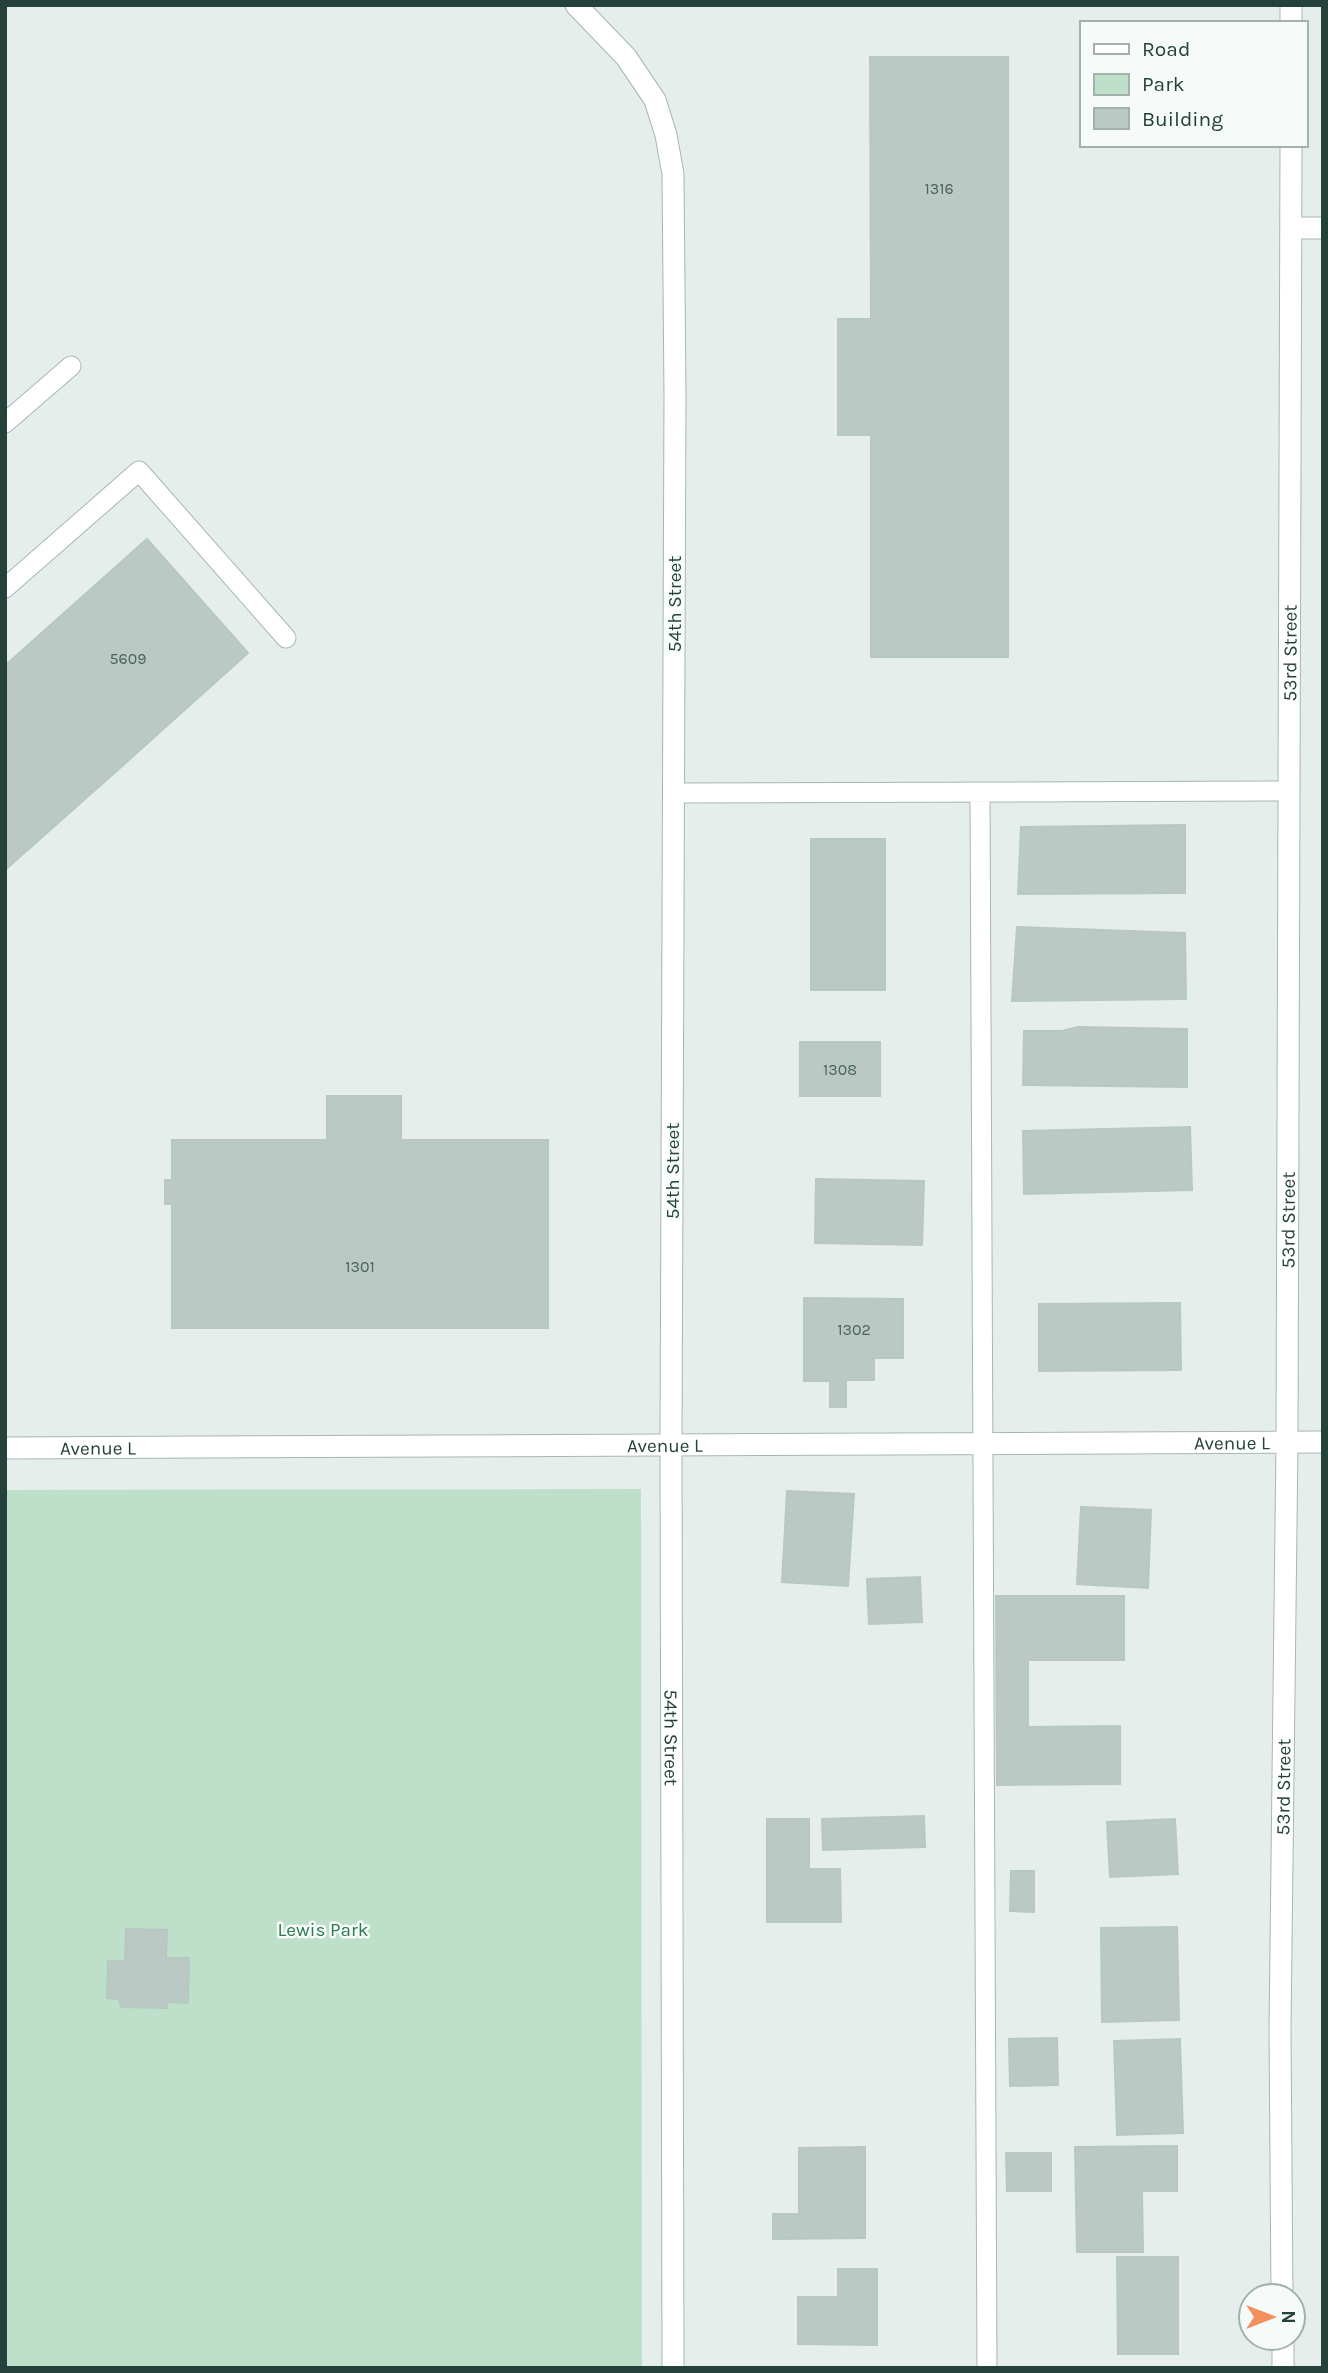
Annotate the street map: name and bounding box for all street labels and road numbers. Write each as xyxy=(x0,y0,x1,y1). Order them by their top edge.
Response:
street label: 54th Street xyxy=(664,556,686,652)
street label: 53rd Street xyxy=(1279,605,1302,702)
street label: 54th Street xyxy=(662,1123,684,1219)
street label: 53rd Street xyxy=(1278,1172,1300,1269)
street label: Avenue L xyxy=(1194,1432,1270,1455)
street label: Avenue L xyxy=(627,1435,703,1457)
street label: Avenue L xyxy=(60,1437,136,1460)
street label: 54th Street xyxy=(660,1689,682,1786)
street label: 53rd Street xyxy=(1272,1738,1295,1836)

